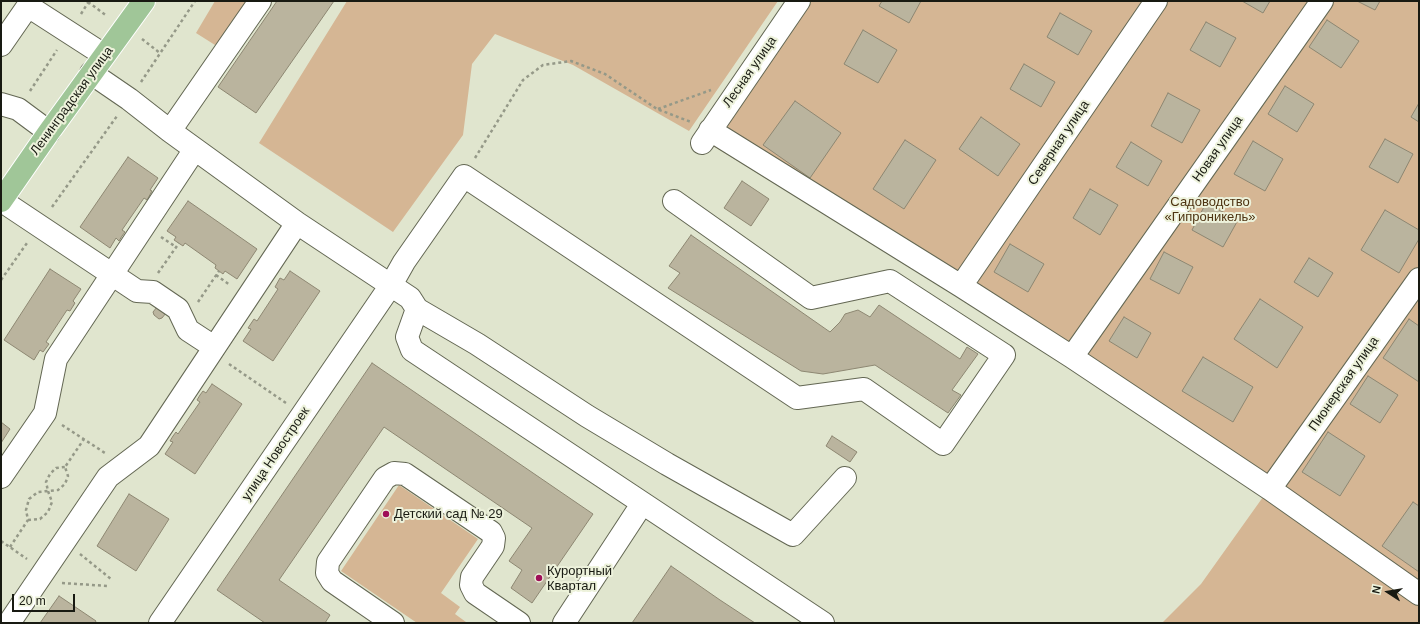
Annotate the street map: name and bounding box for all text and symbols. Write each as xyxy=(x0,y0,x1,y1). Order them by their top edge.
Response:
street label: Лесная улица xyxy=(720,34,780,110)
street label: Ленинградская улица xyxy=(27,44,117,158)
street label: Северная улица xyxy=(1025,98,1093,188)
street label: Новая улица xyxy=(1190,113,1246,185)
park label: Садоводство «Гипроникель» xyxy=(1165,194,1255,225)
street label: Пионерская улица xyxy=(1306,334,1382,434)
street label: улица Новостроек xyxy=(239,404,313,504)
place label: Детский сад № 29 xyxy=(394,506,503,522)
marker: Детский сад № 29 xyxy=(381,509,391,519)
place label: Курортный Квартал xyxy=(547,563,612,594)
north arrow xyxy=(1368,572,1408,612)
marker: Курортный Квартал xyxy=(534,573,544,583)
text: N xyxy=(1370,584,1383,595)
scale bar xyxy=(14,586,77,612)
text: 20 m xyxy=(19,594,46,608)

